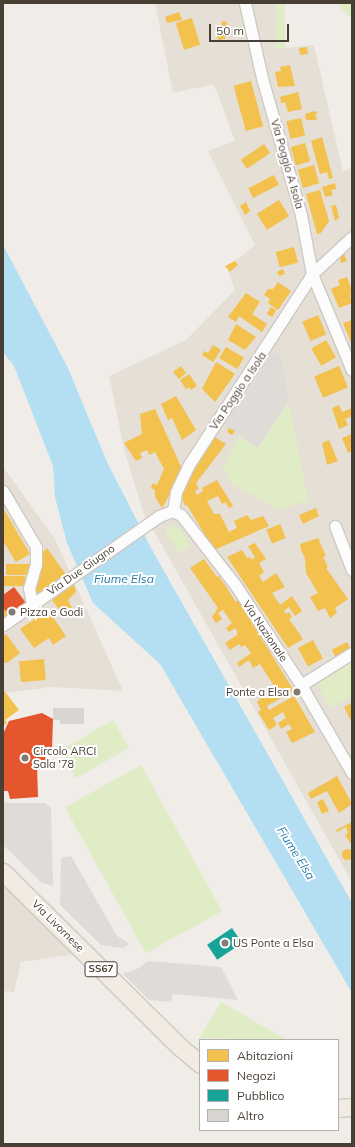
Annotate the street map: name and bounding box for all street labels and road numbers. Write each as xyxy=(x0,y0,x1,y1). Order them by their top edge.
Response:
street label: Via Poggio A Isola xyxy=(268,118,306,210)
street label: Via Poggio a Isola xyxy=(207,349,269,433)
street label: Via Due Giugno xyxy=(45,542,117,598)
street label: Via Nazionale xyxy=(240,598,290,664)
street label: Via Livornese xyxy=(29,897,87,955)
road number: SS67 xyxy=(84,961,118,977)

